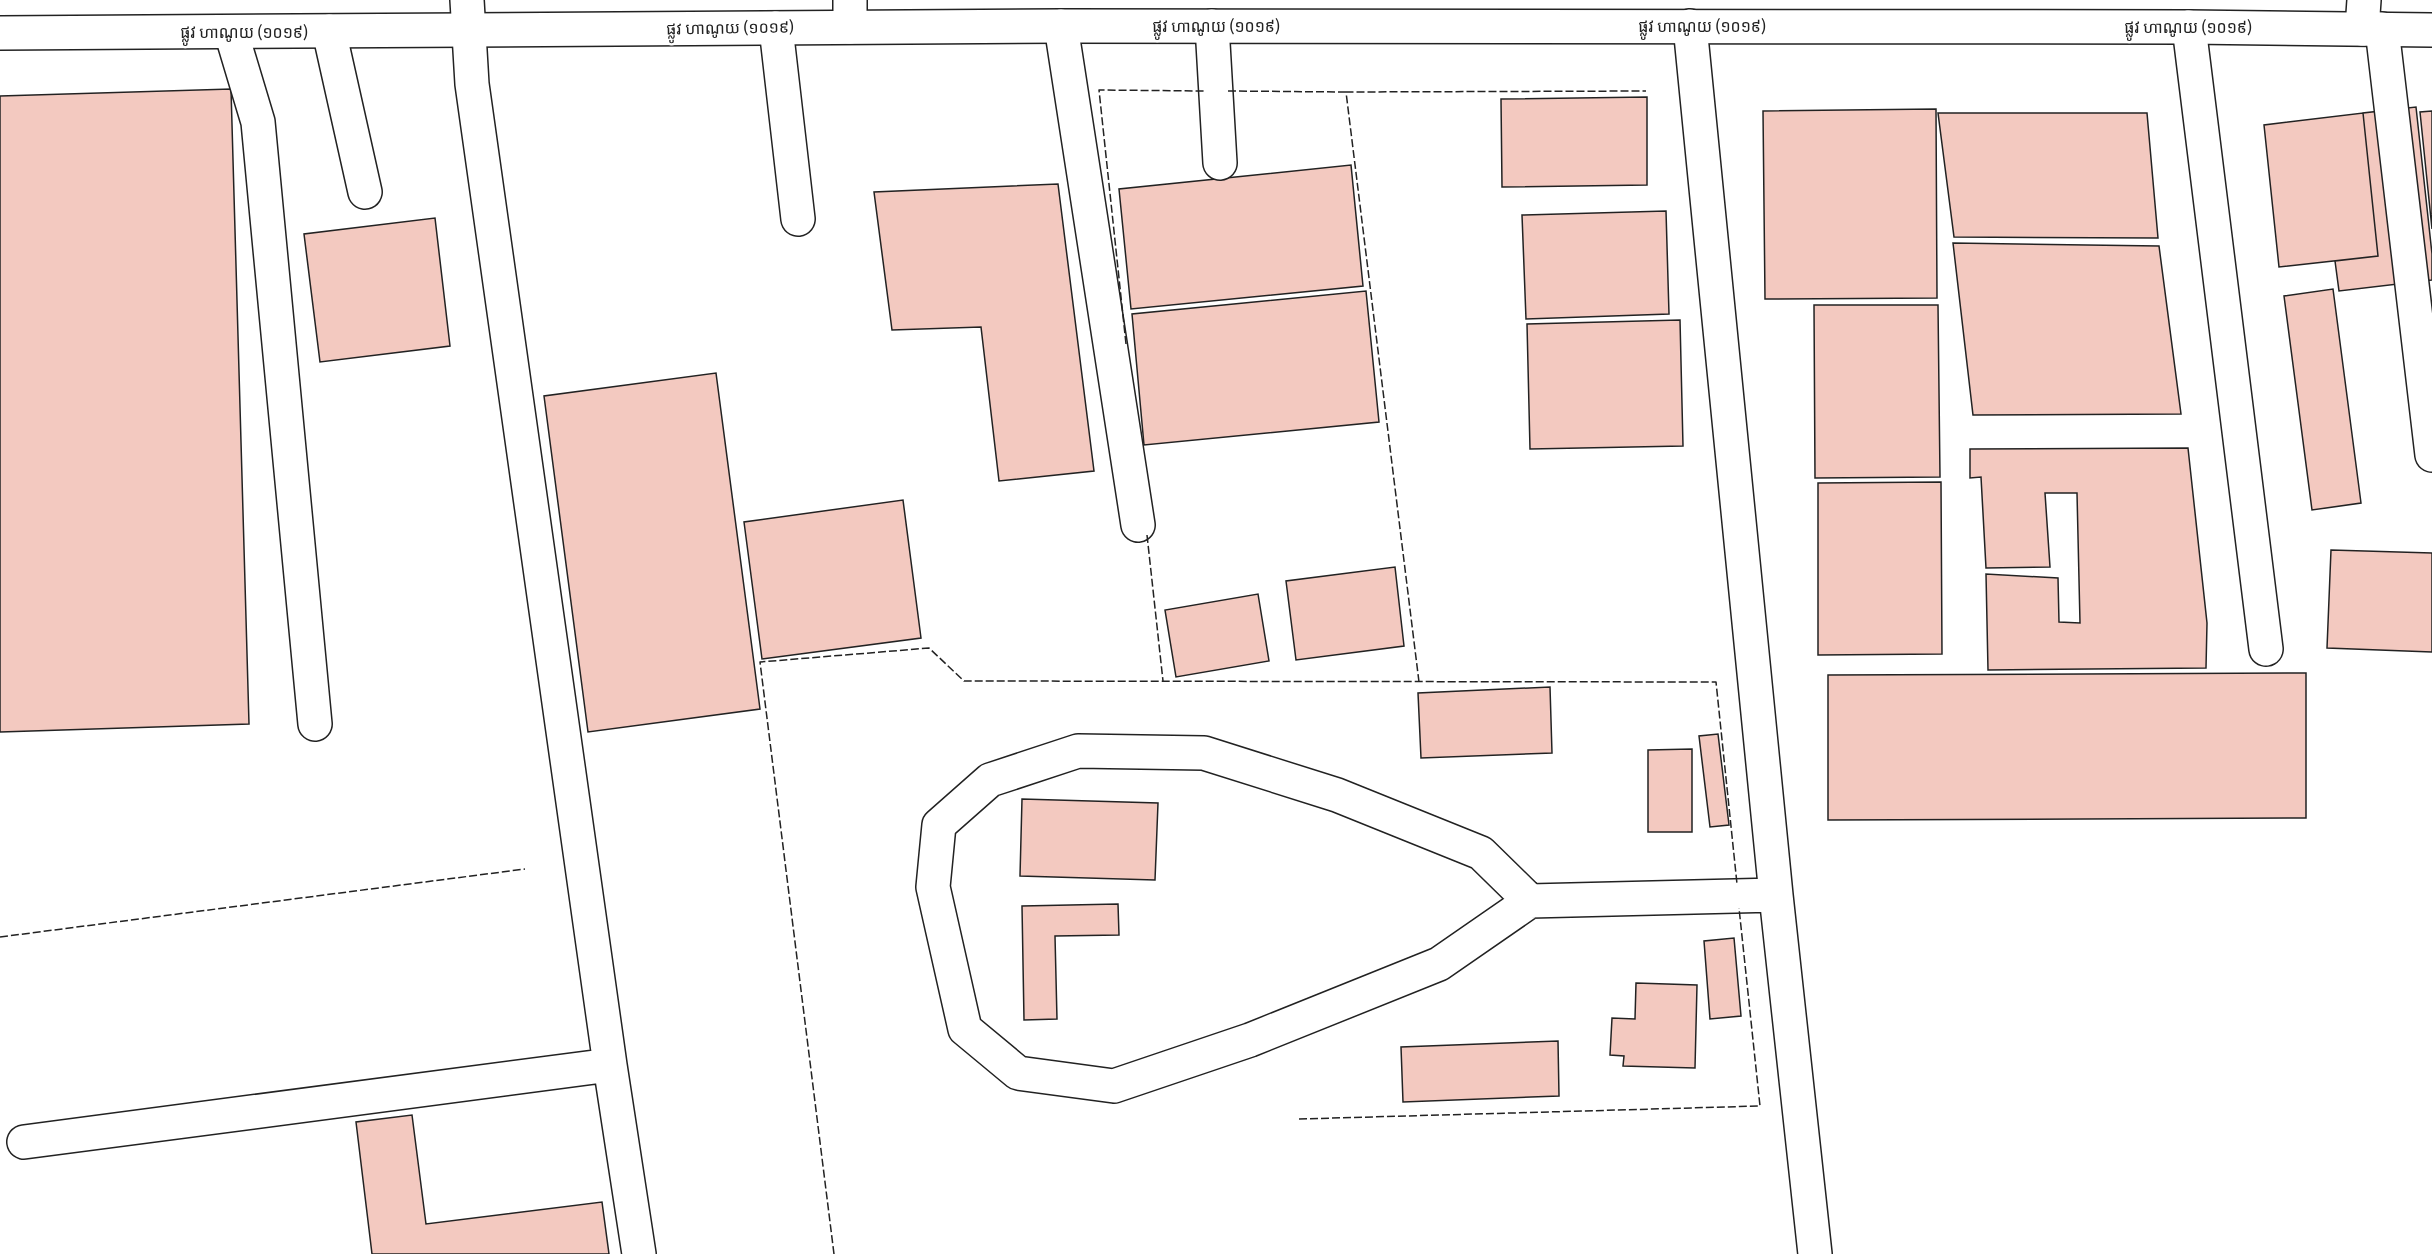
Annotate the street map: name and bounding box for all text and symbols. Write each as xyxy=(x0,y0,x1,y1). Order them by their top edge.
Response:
street label: ផ្លូវ ហាណូយ (១០១៩) xyxy=(666,17,794,43)
street label: ផ្លូវ ហាណូយ (១០១៩) xyxy=(1152,17,1280,40)
street label: ផ្លូវ ហាណូយ (១០១៩) xyxy=(1638,17,1766,40)
street label: ផ្លូវ ហាណូយ (១០១៩) xyxy=(2124,18,2252,41)
street label: ផ្លូវ ហាណូយ (១០១៩) xyxy=(180,23,308,46)

